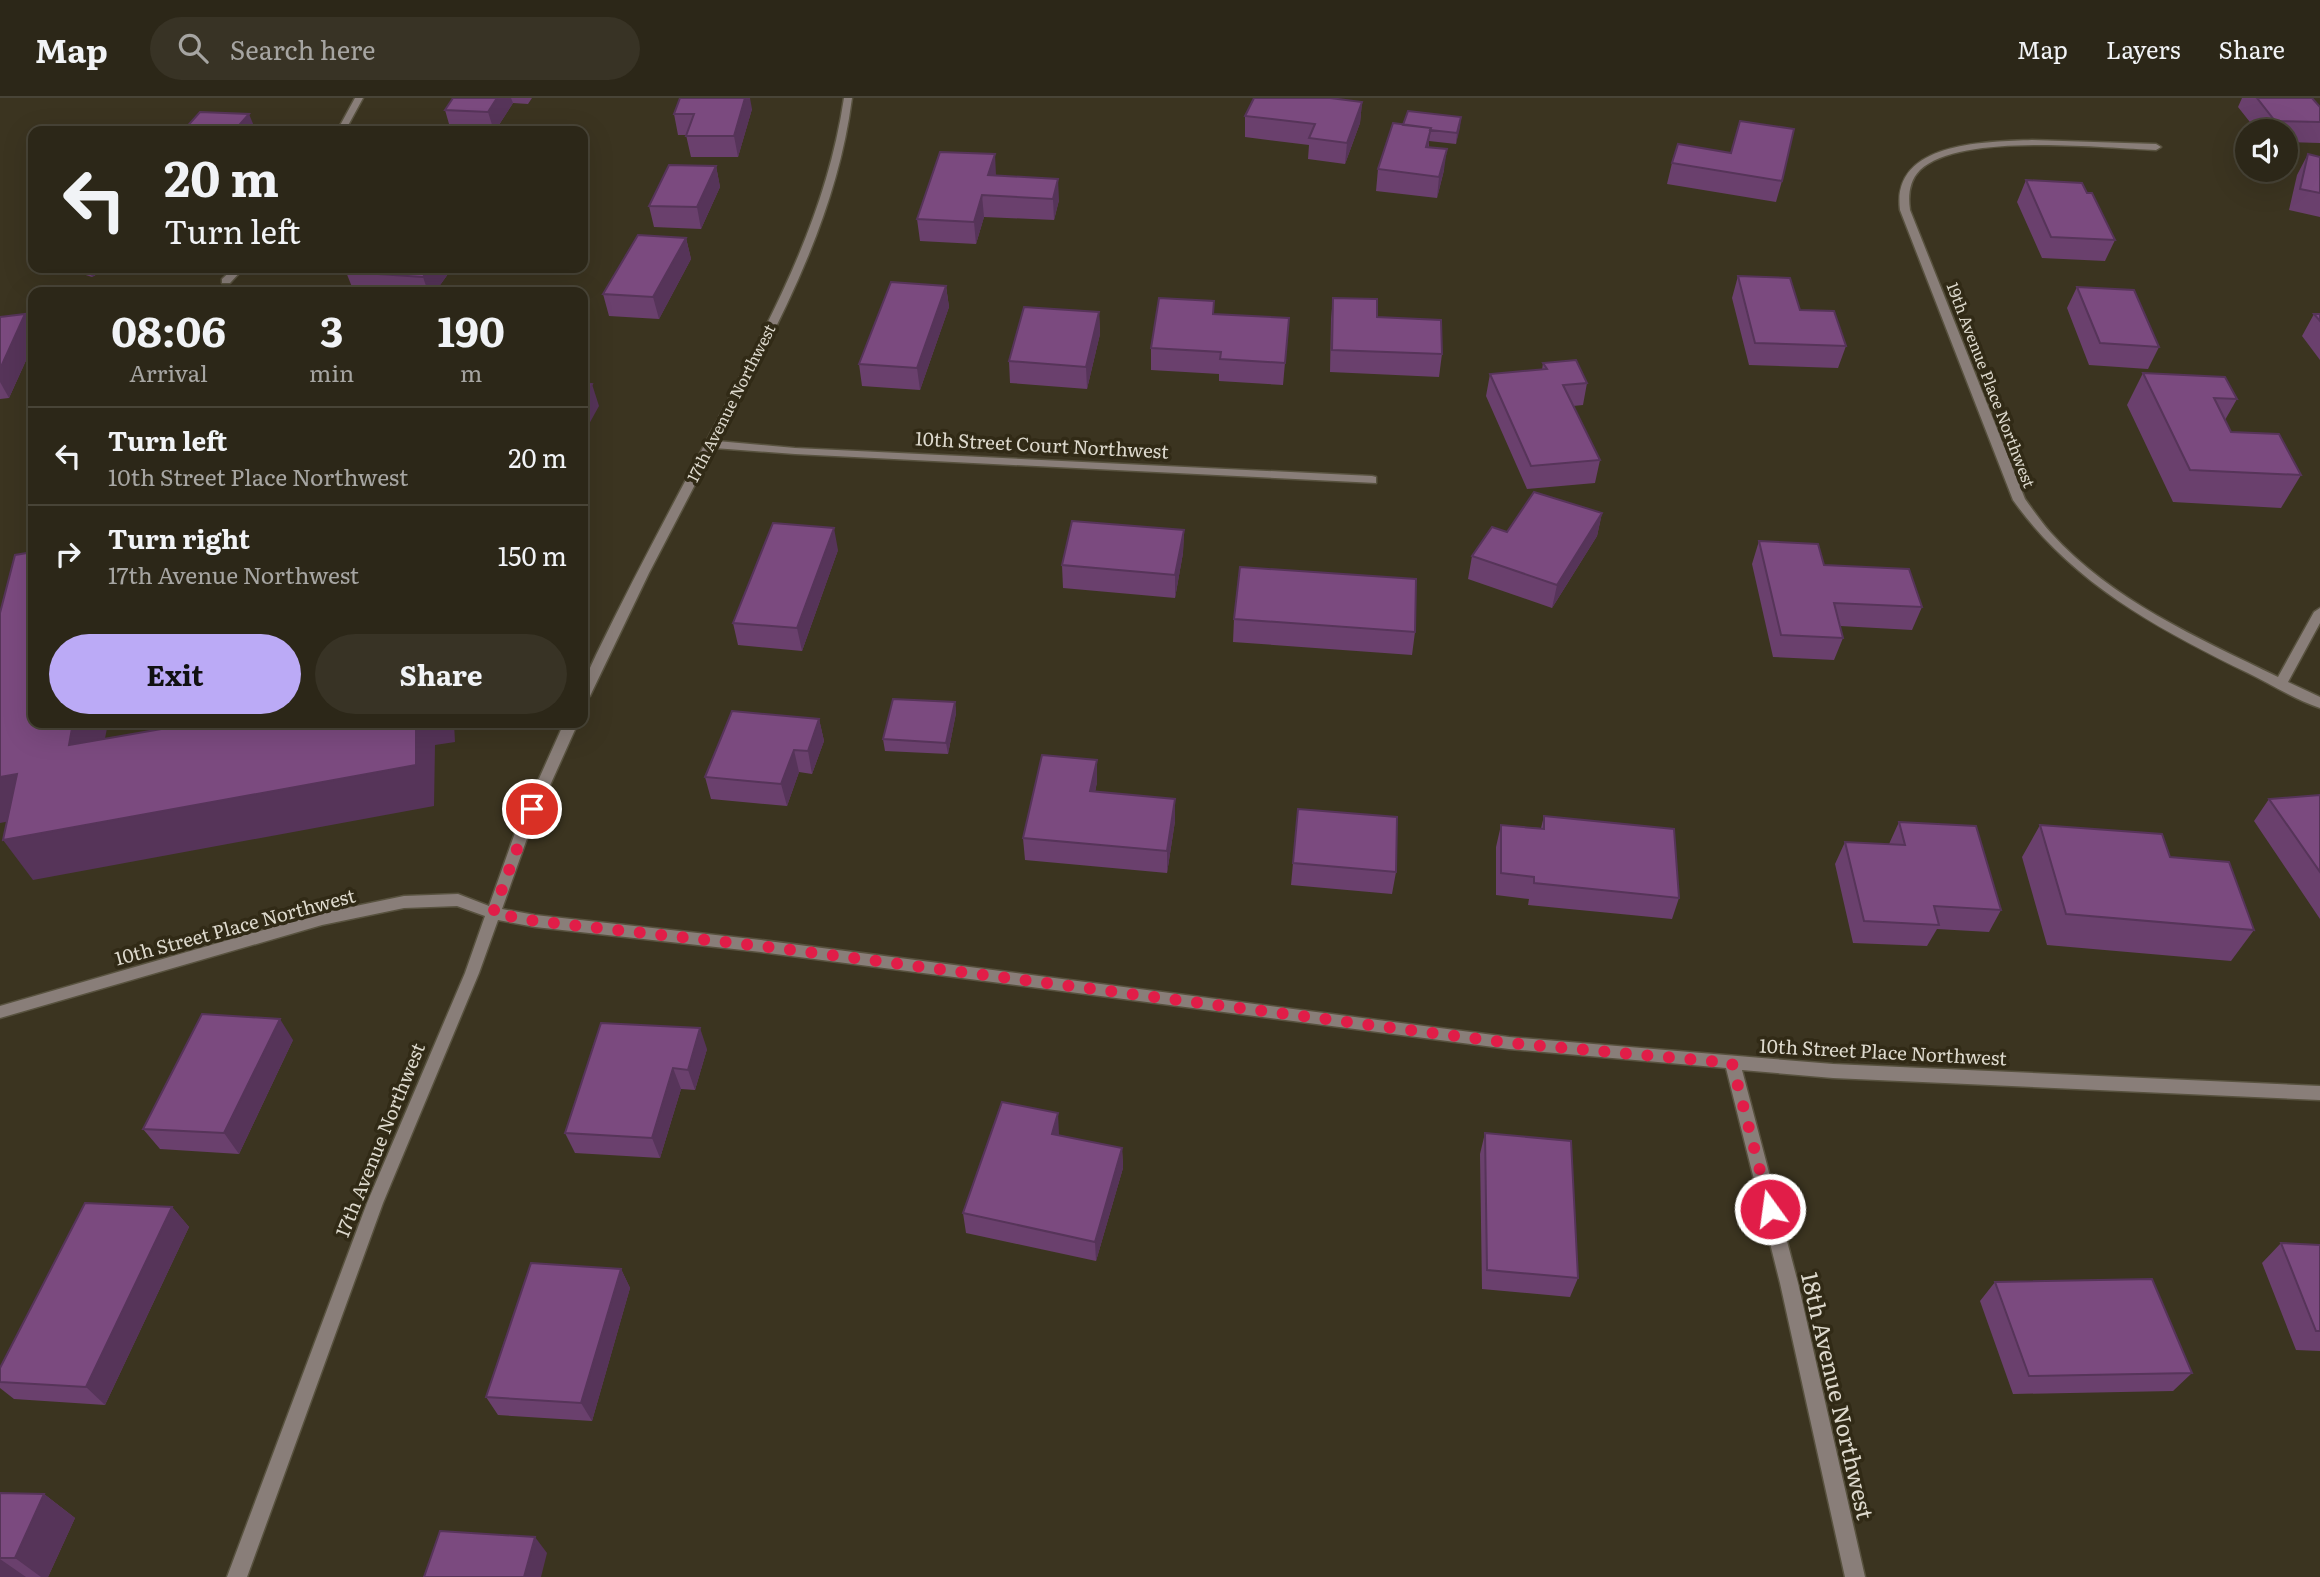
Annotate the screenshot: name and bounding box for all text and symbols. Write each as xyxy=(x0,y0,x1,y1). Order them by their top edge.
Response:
search box xyxy=(150,17,640,80)
text: Map xyxy=(35,24,108,73)
icon: search xyxy=(174,29,212,67)
text: Search here xyxy=(230,29,376,68)
text: Map xyxy=(2017,31,2068,66)
text: Layers xyxy=(2106,31,2180,66)
text: Share xyxy=(2218,31,2285,66)
map controls xyxy=(2235,119,2298,182)
button: sound xyxy=(2235,119,2298,182)
text: 20 m xyxy=(164,139,279,212)
icon: left xyxy=(49,154,140,245)
text: Turn left xyxy=(164,206,301,254)
street label: 19th Avenue Place Northwest xyxy=(1942,278,2042,491)
text: 08:06 xyxy=(111,298,226,360)
text: 3 xyxy=(320,298,343,360)
text: 190 xyxy=(437,298,505,360)
street label: 17th Avenue Northwest xyxy=(680,319,781,486)
text: Arrival xyxy=(129,355,208,389)
text: min xyxy=(309,355,354,389)
text: m xyxy=(460,355,482,389)
text: Turn left xyxy=(108,420,227,459)
street label: 10th Street Court Northwest xyxy=(915,423,1170,465)
icon: left xyxy=(49,437,87,475)
text: 20 m xyxy=(508,437,567,476)
text: 10th Street Place Northwest xyxy=(108,459,408,493)
text: Turn right xyxy=(108,518,250,557)
icon: right xyxy=(49,535,87,573)
text: 150 m xyxy=(498,535,567,574)
text: 17th Avenue Northwest xyxy=(108,557,359,591)
button: Exit xyxy=(49,634,301,714)
button: Share xyxy=(315,634,567,714)
pin xyxy=(502,779,562,839)
icon: arrive xyxy=(513,790,551,828)
street label: 10th Street Place Northwest xyxy=(111,880,358,972)
street label: 10th Street Place Northwest xyxy=(1758,1031,2008,1071)
street label: 17th Avenue Northwest xyxy=(327,1038,431,1241)
position arrow xyxy=(1733,1172,1807,1246)
street label: 18th Avenue Northwest xyxy=(1794,1269,1884,1523)

